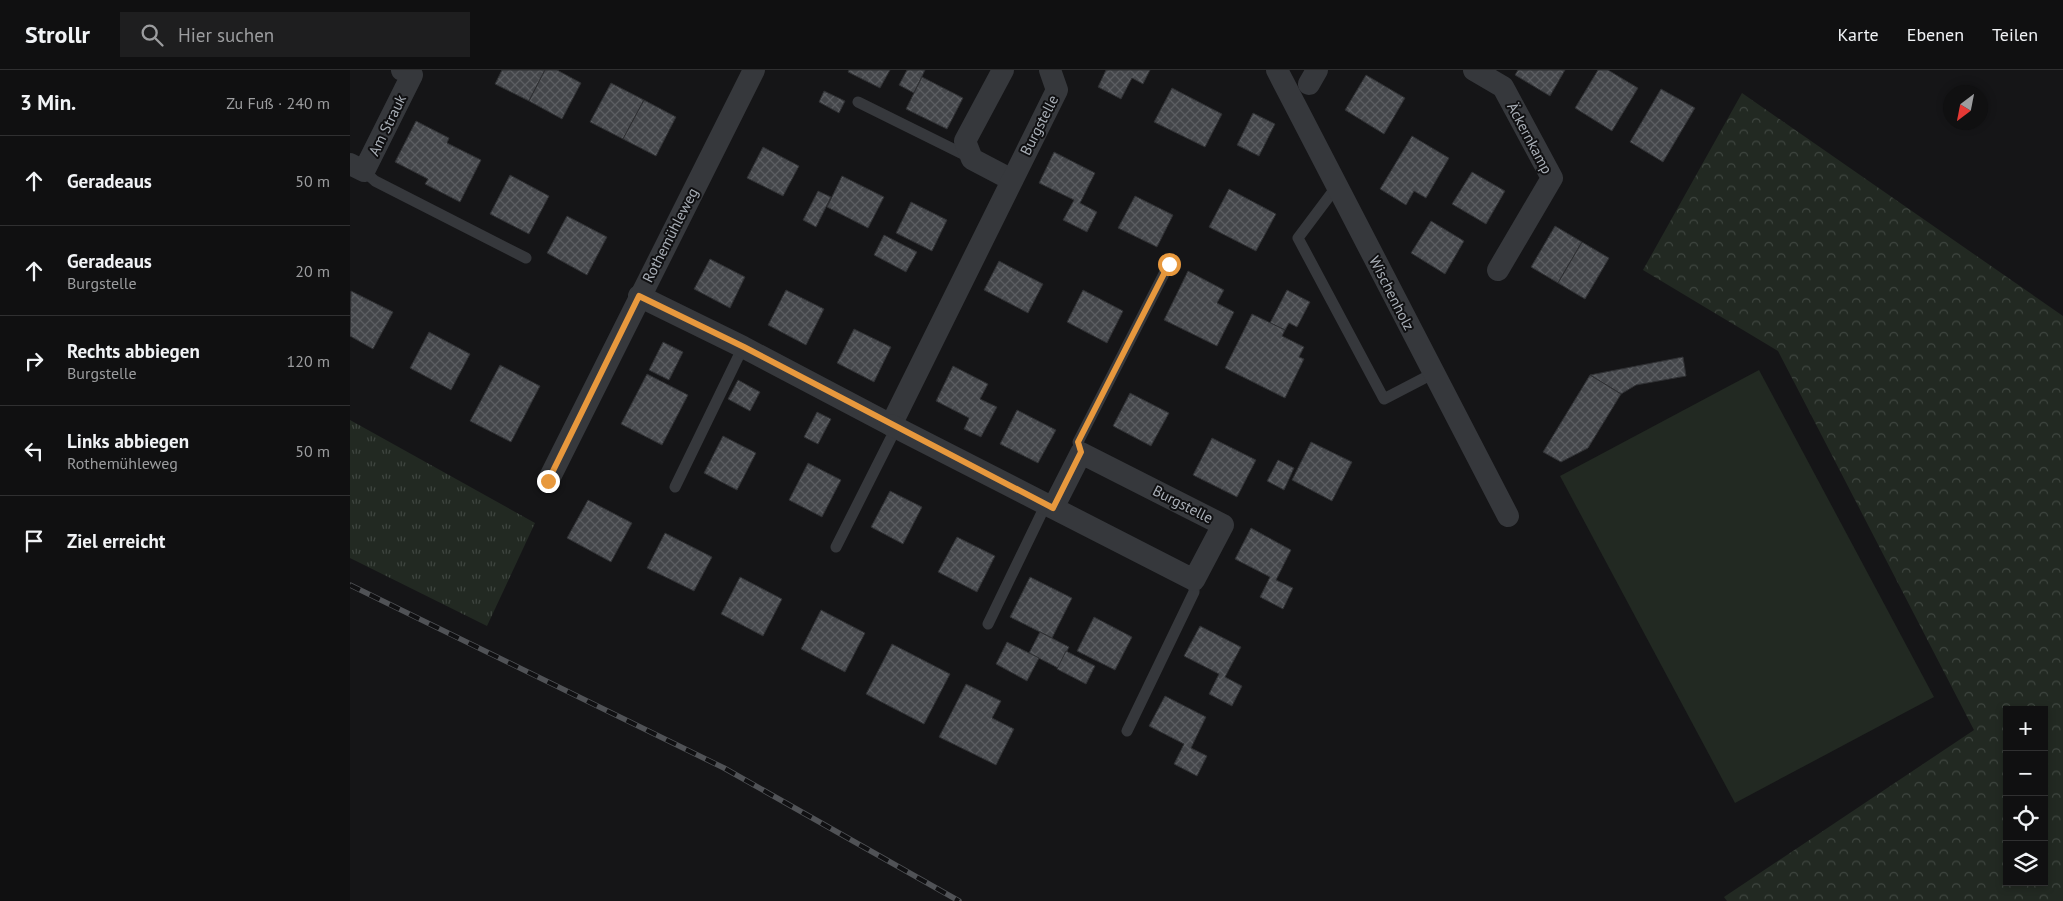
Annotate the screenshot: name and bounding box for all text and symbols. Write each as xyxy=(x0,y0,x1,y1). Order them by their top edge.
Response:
search box xyxy=(120,12,470,57)
text: Strollr xyxy=(25,19,90,50)
icon: search xyxy=(138,21,166,49)
text: Hier suchen xyxy=(178,23,274,47)
text: Karte xyxy=(1838,23,1879,46)
text: Ebenen xyxy=(1907,23,1964,46)
text: Teilen xyxy=(1992,23,2038,46)
north arrow xyxy=(1943,85,1988,130)
text: 3 Min. xyxy=(20,89,76,116)
street label: Am Strauk xyxy=(364,91,410,159)
street label: Burgstelle xyxy=(1016,92,1062,158)
text: Zu Fuß · 240 m xyxy=(226,93,330,113)
street label: Äckernkamp xyxy=(1503,99,1557,177)
icon: ahead xyxy=(20,167,48,195)
text: Geradeaus xyxy=(67,169,152,193)
text: 50 m xyxy=(295,171,330,191)
street label: Rothemühleweg xyxy=(638,184,702,286)
text: Geradeaus xyxy=(67,249,152,273)
route start xyxy=(1158,253,1181,276)
street label: Wischenholz xyxy=(1365,253,1419,333)
icon: ahead xyxy=(20,257,48,285)
text: 20 m xyxy=(295,261,330,281)
text: Burgstelle xyxy=(67,273,137,293)
text: Rechts abbiegen xyxy=(67,339,200,363)
icon: right xyxy=(20,347,48,375)
text: 120 m xyxy=(287,351,330,371)
text: Burgstelle xyxy=(67,363,137,383)
text: Links abbiegen xyxy=(67,429,189,453)
icon: left xyxy=(20,437,48,465)
text: 50 m xyxy=(295,441,330,461)
text: Rothemühleweg xyxy=(67,453,178,473)
route end xyxy=(537,470,560,493)
street label: Burgstelle xyxy=(1150,481,1216,527)
icon: arrive xyxy=(20,527,48,555)
text: Ziel erreicht xyxy=(67,529,165,553)
map controls xyxy=(2003,706,2048,886)
button: + xyxy=(2003,706,2048,751)
button: − xyxy=(2003,751,2048,796)
button: locate xyxy=(2003,796,2048,841)
button: layers xyxy=(2003,841,2048,886)

